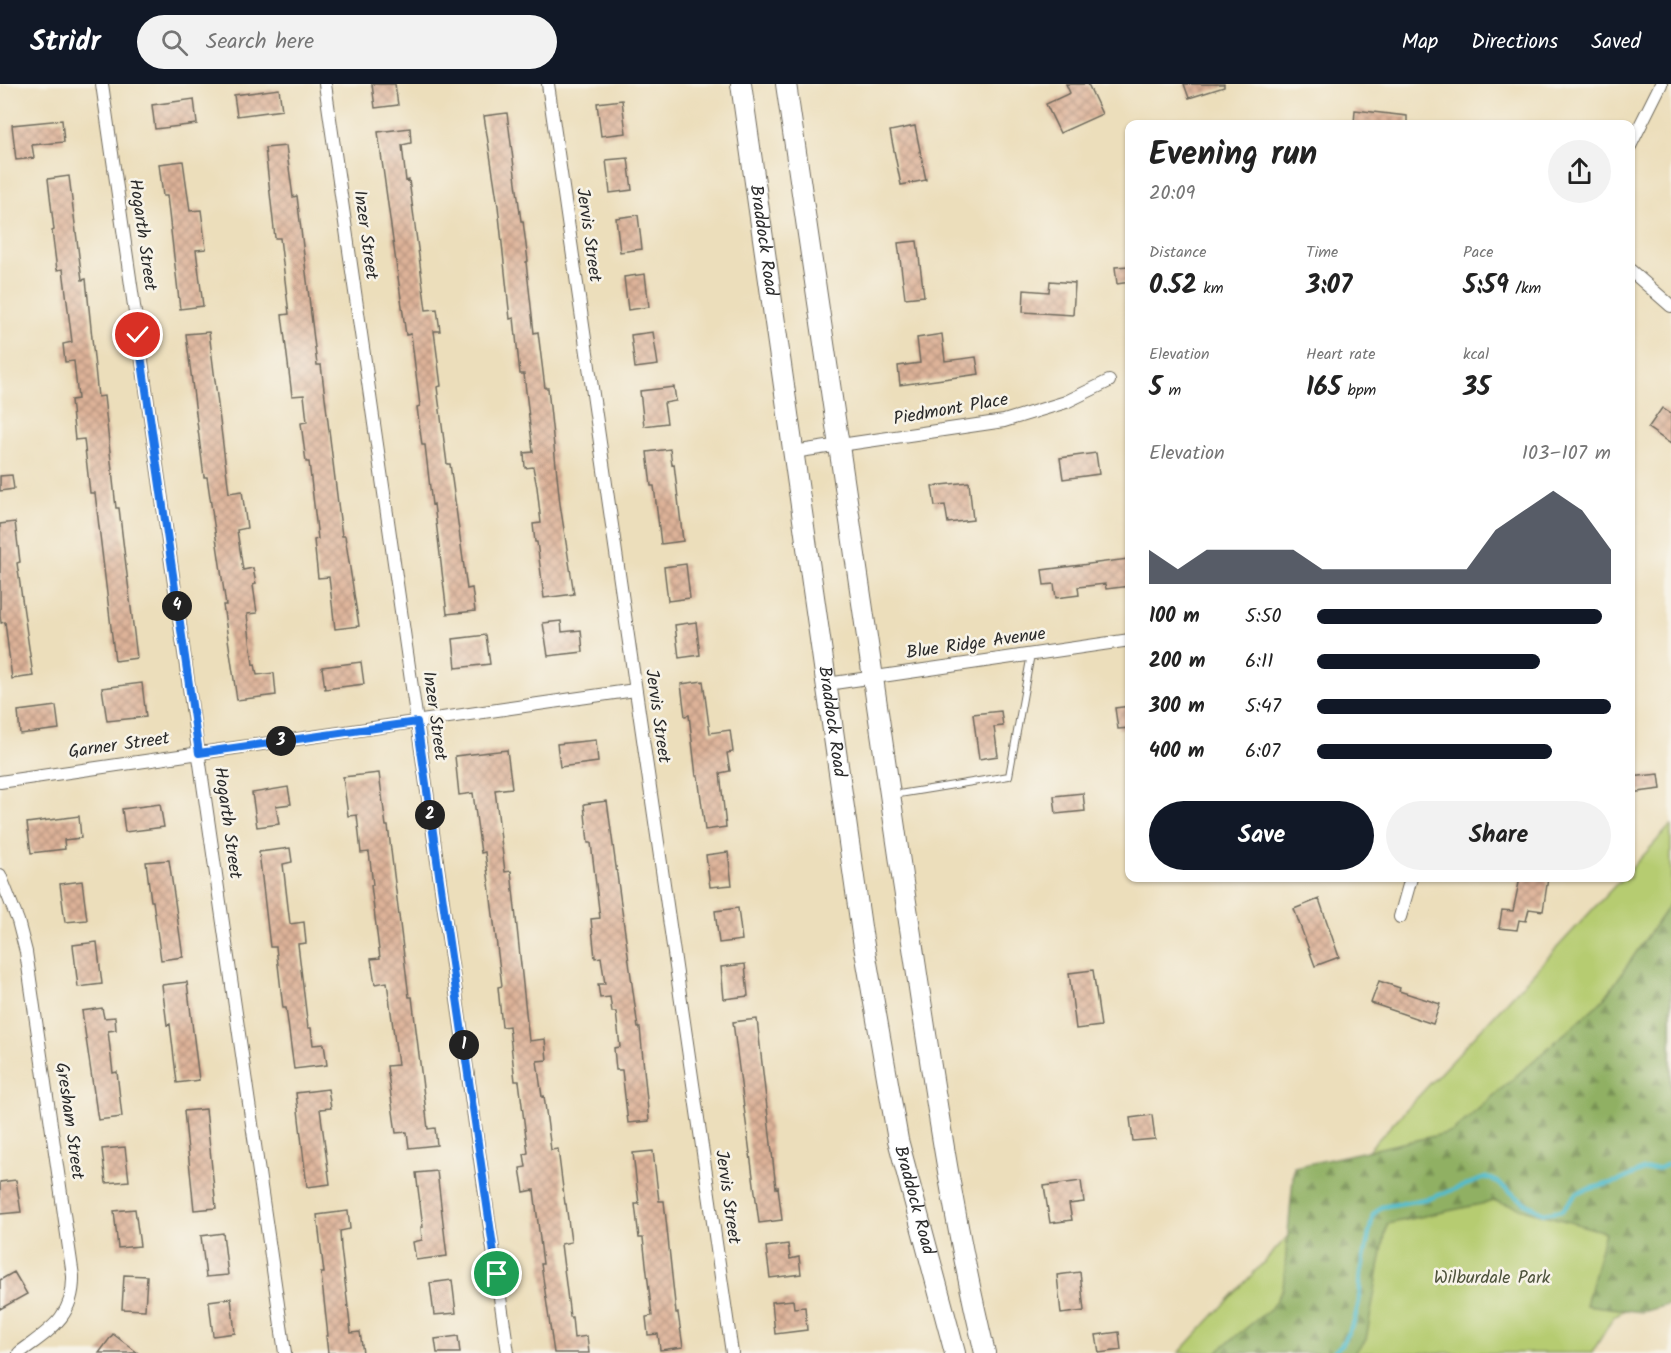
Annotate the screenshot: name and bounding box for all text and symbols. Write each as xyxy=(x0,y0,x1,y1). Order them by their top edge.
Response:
search box xyxy=(137,15,557,69)
text: Stridr xyxy=(30,20,101,65)
text: Search here xyxy=(206,25,314,60)
icon: search xyxy=(158,26,191,59)
text: Map xyxy=(1402,26,1438,59)
text: Directions xyxy=(1471,26,1558,59)
text: Saved xyxy=(1591,26,1641,59)
text: Evening run xyxy=(1149,129,1317,182)
button: share xyxy=(1548,140,1611,203)
street label: Hogarth Street xyxy=(120,177,164,294)
text: 20:09 xyxy=(1149,178,1195,210)
street label: Braddock Road xyxy=(741,183,786,299)
street label: Jervis Street xyxy=(567,186,609,285)
street label: Inzer Street xyxy=(344,188,386,283)
text: Distance xyxy=(1149,240,1207,265)
text: Time xyxy=(1306,240,1338,265)
text: Pace xyxy=(1463,240,1494,265)
text: 0.52 xyxy=(1149,265,1197,307)
text: 3:07 xyxy=(1306,265,1352,307)
text: 5:59 xyxy=(1463,265,1509,307)
text: km xyxy=(1197,276,1223,301)
text: /km xyxy=(1509,276,1541,301)
pin xyxy=(112,309,163,360)
icon: check xyxy=(121,318,154,351)
text: Elevation xyxy=(1149,342,1210,367)
text: Heart rate xyxy=(1306,342,1376,367)
text: kcal xyxy=(1463,342,1489,367)
text: 5 xyxy=(1149,367,1162,409)
text: 165 xyxy=(1306,367,1341,409)
text: 35 xyxy=(1463,367,1490,409)
text: m xyxy=(1162,378,1181,403)
text: bpm xyxy=(1341,378,1376,403)
street label: Piedmont Place xyxy=(891,386,1011,434)
text: Elevation xyxy=(1149,438,1225,470)
text: 103–107 m xyxy=(1522,438,1611,470)
pin: 4 xyxy=(162,591,192,621)
text: 4 xyxy=(173,593,181,618)
text: 100 m xyxy=(1149,601,1200,633)
text: 5:50 xyxy=(1245,601,1281,633)
street label: Blue Ridge Avenue xyxy=(904,620,1048,668)
text: 200 m xyxy=(1149,646,1205,678)
text: 6:11 xyxy=(1245,646,1274,678)
street label: Braddock Road xyxy=(810,664,854,780)
street label: Jervis Street xyxy=(636,667,678,766)
street label: Inzer Street xyxy=(413,669,455,764)
text: 300 m xyxy=(1149,691,1205,723)
text: 5:47 xyxy=(1245,691,1281,723)
street label: Garner Street xyxy=(67,724,173,767)
pin: 3 xyxy=(266,726,296,756)
text: 3 xyxy=(277,728,285,753)
text: 400 m xyxy=(1149,736,1205,768)
text: 6:07 xyxy=(1245,736,1280,768)
street label: Hogarth Street xyxy=(205,765,249,882)
pin: 2 xyxy=(415,800,445,830)
button: Save xyxy=(1149,801,1374,870)
button: Share xyxy=(1386,801,1611,870)
text: 2 xyxy=(425,802,435,827)
pin: 1 xyxy=(449,1030,479,1060)
text: 1 xyxy=(462,1032,466,1057)
street label: Gresham Street xyxy=(46,1061,92,1182)
street label: Braddock Road xyxy=(886,1142,943,1259)
street label: Jervis Street xyxy=(706,1148,748,1247)
pin xyxy=(471,1248,522,1299)
icon: arrive xyxy=(480,1257,513,1290)
park label: Wilburdale Park xyxy=(1434,1264,1551,1293)

